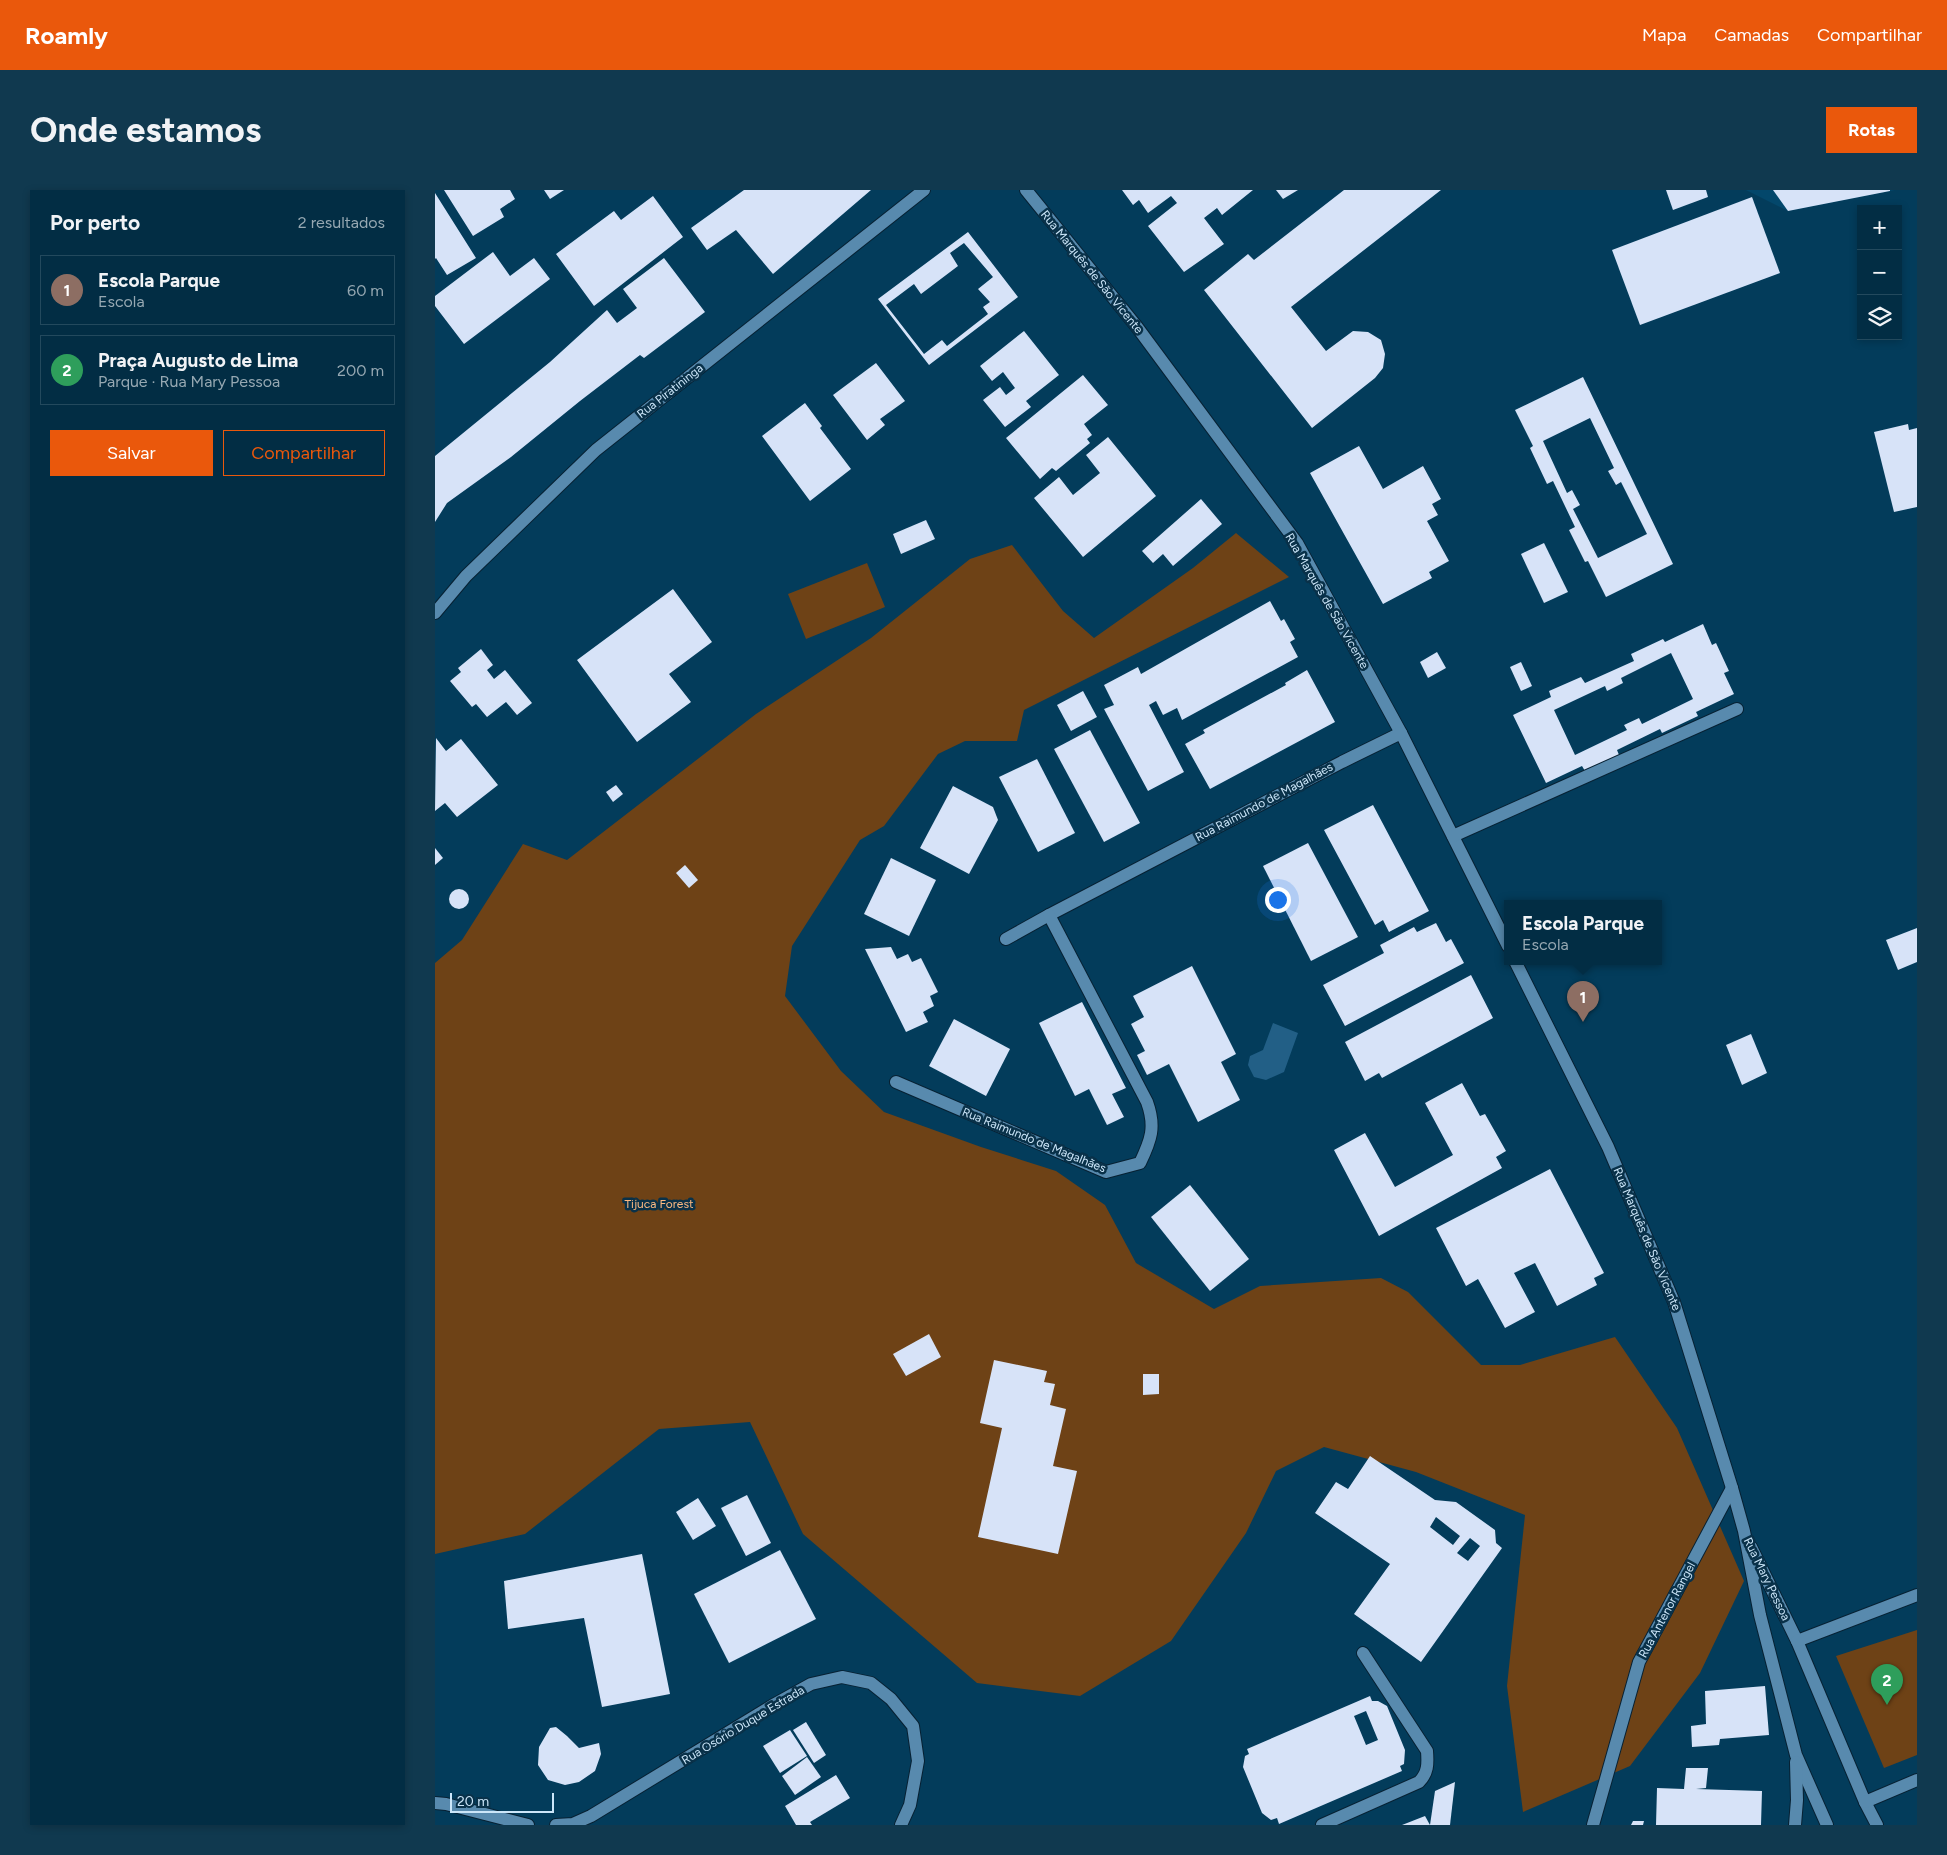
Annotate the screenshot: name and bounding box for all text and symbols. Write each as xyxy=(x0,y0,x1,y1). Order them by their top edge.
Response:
text: Roamly xyxy=(25,21,108,50)
text: Mapa xyxy=(1642,24,1686,46)
text: Camadas xyxy=(1714,24,1789,46)
text: Compartilhar xyxy=(1817,24,1922,46)
button: Rotas xyxy=(1826,107,1917,153)
text: Onde estamos xyxy=(30,109,261,151)
map controls xyxy=(1857,205,1902,340)
button: + xyxy=(1857,205,1902,250)
street label: Rua Marquês de São Vicente xyxy=(1038,208,1146,337)
text: Por perto xyxy=(50,210,140,235)
text: 2 resultados xyxy=(298,213,385,232)
button: − xyxy=(1857,250,1902,295)
text: Escola Parque xyxy=(98,269,220,292)
text: 1 xyxy=(64,281,70,300)
text: 60 m xyxy=(347,281,384,300)
text: Escola xyxy=(98,292,145,311)
button: layers xyxy=(1857,295,1902,340)
text: Praça Augusto de Lima xyxy=(98,349,298,372)
text: 2 xyxy=(62,361,72,380)
text: 200 m xyxy=(337,361,384,380)
street label: Rua Piratininga xyxy=(634,361,706,421)
text: Parque · Rua Mary Pessoa xyxy=(98,372,280,391)
button: Salvar xyxy=(50,430,213,476)
button: Compartilhar xyxy=(223,430,385,476)
street label: Rua Marquês de São Vicente xyxy=(1282,531,1372,672)
street label: Rua Raimundo de Magalhães xyxy=(1193,760,1336,844)
your location xyxy=(1265,887,1291,913)
popup xyxy=(1504,900,1662,965)
text: Escola Parque xyxy=(1522,912,1644,935)
text: Escola xyxy=(1522,935,1569,954)
pin: 1 xyxy=(1567,981,1599,1022)
street label: Rua Raimundo de Magalhães xyxy=(960,1105,1108,1175)
street label: Rua Marquês de São Vicente xyxy=(1610,1165,1684,1313)
park label: Tijuca Forest xyxy=(624,1197,694,1211)
street label: Rua Mary Pessoa xyxy=(1741,1535,1793,1623)
street label: Rua Antenor Rangel xyxy=(1636,1560,1698,1660)
pin: 2 xyxy=(1871,1664,1903,1705)
street label: Rua Osório Duque Estrada xyxy=(679,1683,807,1767)
scale bar xyxy=(450,1790,554,1813)
text: 20 m xyxy=(457,1793,489,1810)

